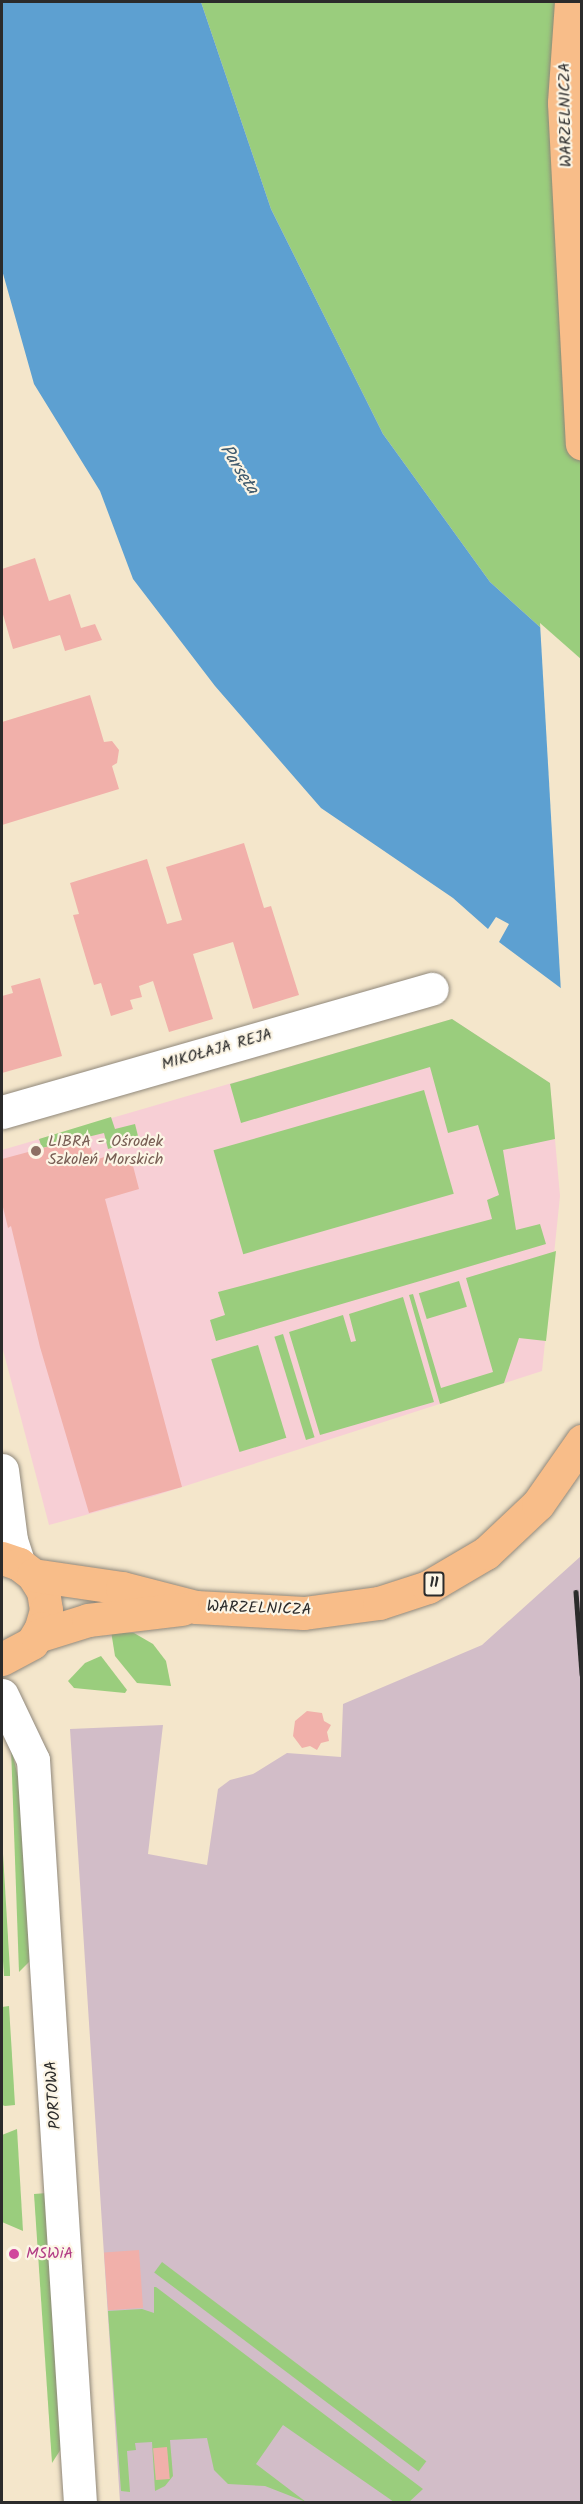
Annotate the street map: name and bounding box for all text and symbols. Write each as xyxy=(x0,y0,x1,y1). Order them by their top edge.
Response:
street label: WARZELNICZA xyxy=(555,63,577,167)
water label: Parsęta xyxy=(214,441,262,499)
street label: MIKOŁAJA REJA xyxy=(159,1025,275,1075)
place label: LIBRA - Ośrodek Szkoleń Morskich xyxy=(48,1132,163,1170)
marker: LIBRA - Ośrodek Szkoleń Morskich xyxy=(29,1144,43,1158)
road number: 11 xyxy=(422,1572,446,1596)
street label: WARZELNICZA xyxy=(206,1598,312,1620)
street label: PORTOWA xyxy=(42,2060,66,2130)
place label: MSWiA xyxy=(26,2244,73,2264)
marker: MSWiA xyxy=(7,2247,21,2261)

